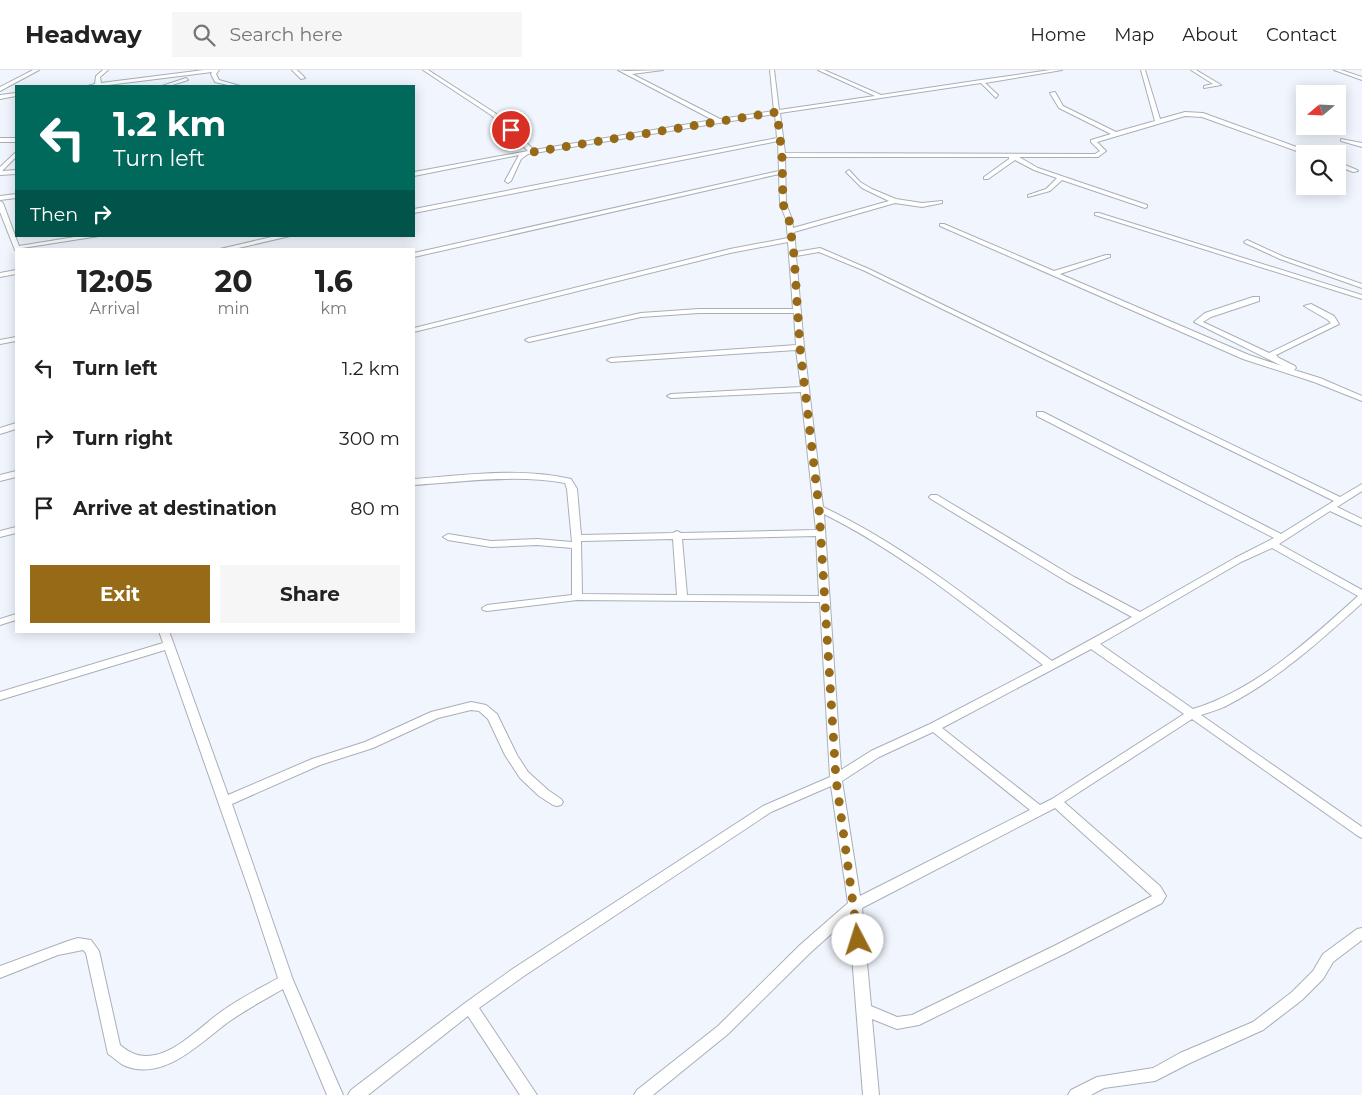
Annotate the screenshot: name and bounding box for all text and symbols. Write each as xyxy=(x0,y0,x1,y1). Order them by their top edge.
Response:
search box xyxy=(172,12,522,57)
text: Headway xyxy=(25,20,142,49)
icon: search xyxy=(190,21,218,49)
text: Search here xyxy=(230,23,343,46)
text: Home xyxy=(1030,24,1086,46)
text: Map xyxy=(1114,24,1154,46)
text: About xyxy=(1182,24,1238,46)
text: Contact xyxy=(1266,24,1337,46)
north arrow xyxy=(1296,85,1346,135)
map controls xyxy=(1296,85,1346,195)
text: 1.2 km xyxy=(113,102,226,145)
icon: left xyxy=(30,105,95,170)
pin xyxy=(490,109,532,151)
icon: arrive xyxy=(497,116,525,144)
text: Turn left xyxy=(113,145,205,172)
button: search xyxy=(1296,145,1346,195)
icon: right xyxy=(88,200,116,228)
text: Then xyxy=(30,203,78,226)
text: 12:05 xyxy=(77,263,153,300)
text: 20 xyxy=(215,263,253,300)
text: 1.6 xyxy=(315,263,353,300)
text: Arrival xyxy=(90,299,140,318)
text: min xyxy=(218,299,250,318)
text: km xyxy=(321,299,347,318)
icon: left xyxy=(30,354,58,382)
text: Turn left xyxy=(73,357,158,380)
text: 1.2 km xyxy=(342,357,400,380)
icon: right xyxy=(30,424,58,452)
text: Turn right xyxy=(73,427,173,450)
text: 300 m xyxy=(339,427,400,450)
icon: arrive xyxy=(30,494,58,522)
text: Arrive at destination xyxy=(73,497,277,520)
text: 80 m xyxy=(350,497,400,520)
button: Exit xyxy=(30,565,210,623)
button: Share xyxy=(220,565,400,623)
position arrow xyxy=(831,913,883,965)

